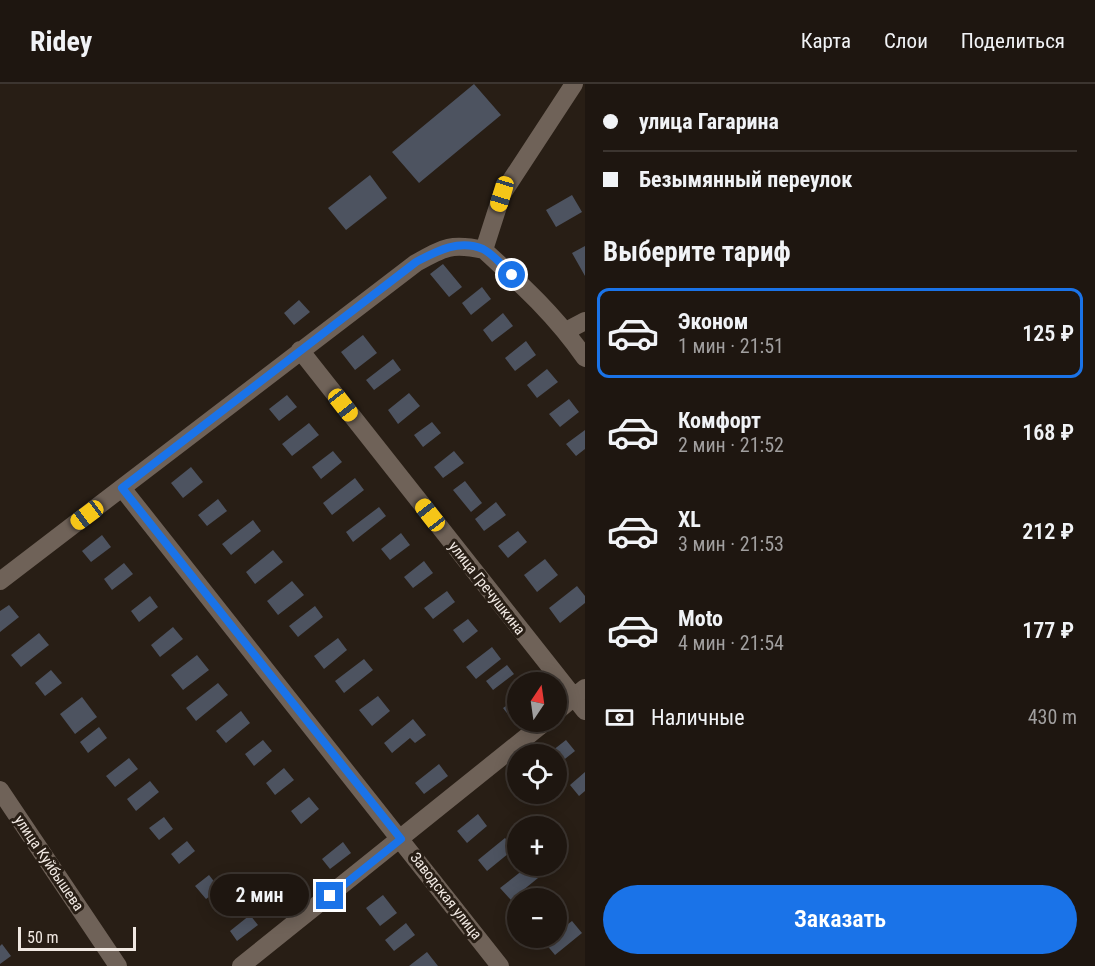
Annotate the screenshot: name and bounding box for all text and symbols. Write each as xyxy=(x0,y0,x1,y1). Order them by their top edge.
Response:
text: Ridey xyxy=(30,25,92,58)
text: Карта xyxy=(801,29,851,53)
text: Слои xyxy=(884,29,928,53)
text: Поделиться xyxy=(961,29,1065,53)
text: улица Гагарина xyxy=(639,109,779,134)
text: Безымянный переулок xyxy=(639,167,852,192)
car xyxy=(488,174,516,214)
text: Выберите тариф xyxy=(603,236,791,268)
route start xyxy=(498,261,525,288)
icon: car xyxy=(606,306,660,360)
text: Эконом xyxy=(678,309,748,334)
text: 125 ₽ xyxy=(1022,321,1074,346)
text: 1 мин · 21:51 xyxy=(678,334,784,358)
car xyxy=(325,385,361,425)
icon: car xyxy=(606,405,660,459)
text: Комфорт xyxy=(678,408,761,433)
text: 168 ₽ xyxy=(1022,420,1074,445)
text: 2 мин · 21:52 xyxy=(678,433,784,457)
car xyxy=(412,495,448,535)
car xyxy=(67,497,107,533)
icon: car xyxy=(606,504,660,558)
text: XL xyxy=(678,507,701,532)
text: 212 ₽ xyxy=(1022,519,1074,544)
text: 3 мин · 21:53 xyxy=(678,532,784,556)
street label: улица Гречушкина xyxy=(445,538,529,638)
icon: car xyxy=(606,603,660,657)
text: Moto xyxy=(678,606,723,631)
text: 177 ₽ xyxy=(1022,618,1074,643)
text: 4 мин · 21:54 xyxy=(678,631,784,655)
north arrow xyxy=(507,672,567,732)
map controls xyxy=(507,672,567,948)
icon: cash xyxy=(603,701,636,734)
text: Наличные xyxy=(651,705,745,730)
text: 430 m xyxy=(1028,705,1077,729)
button: locate xyxy=(507,744,567,804)
street label: улица Куйбышева xyxy=(10,812,88,914)
button: + xyxy=(507,816,567,876)
street label: Заводская улица xyxy=(406,849,486,943)
callout: 2 мин xyxy=(210,875,309,917)
route end xyxy=(316,882,343,909)
text: 2 мин xyxy=(236,883,283,907)
button: Заказать xyxy=(603,885,1077,954)
button: − xyxy=(507,888,567,948)
scale bar xyxy=(18,924,136,952)
text: 50 m xyxy=(27,928,59,947)

